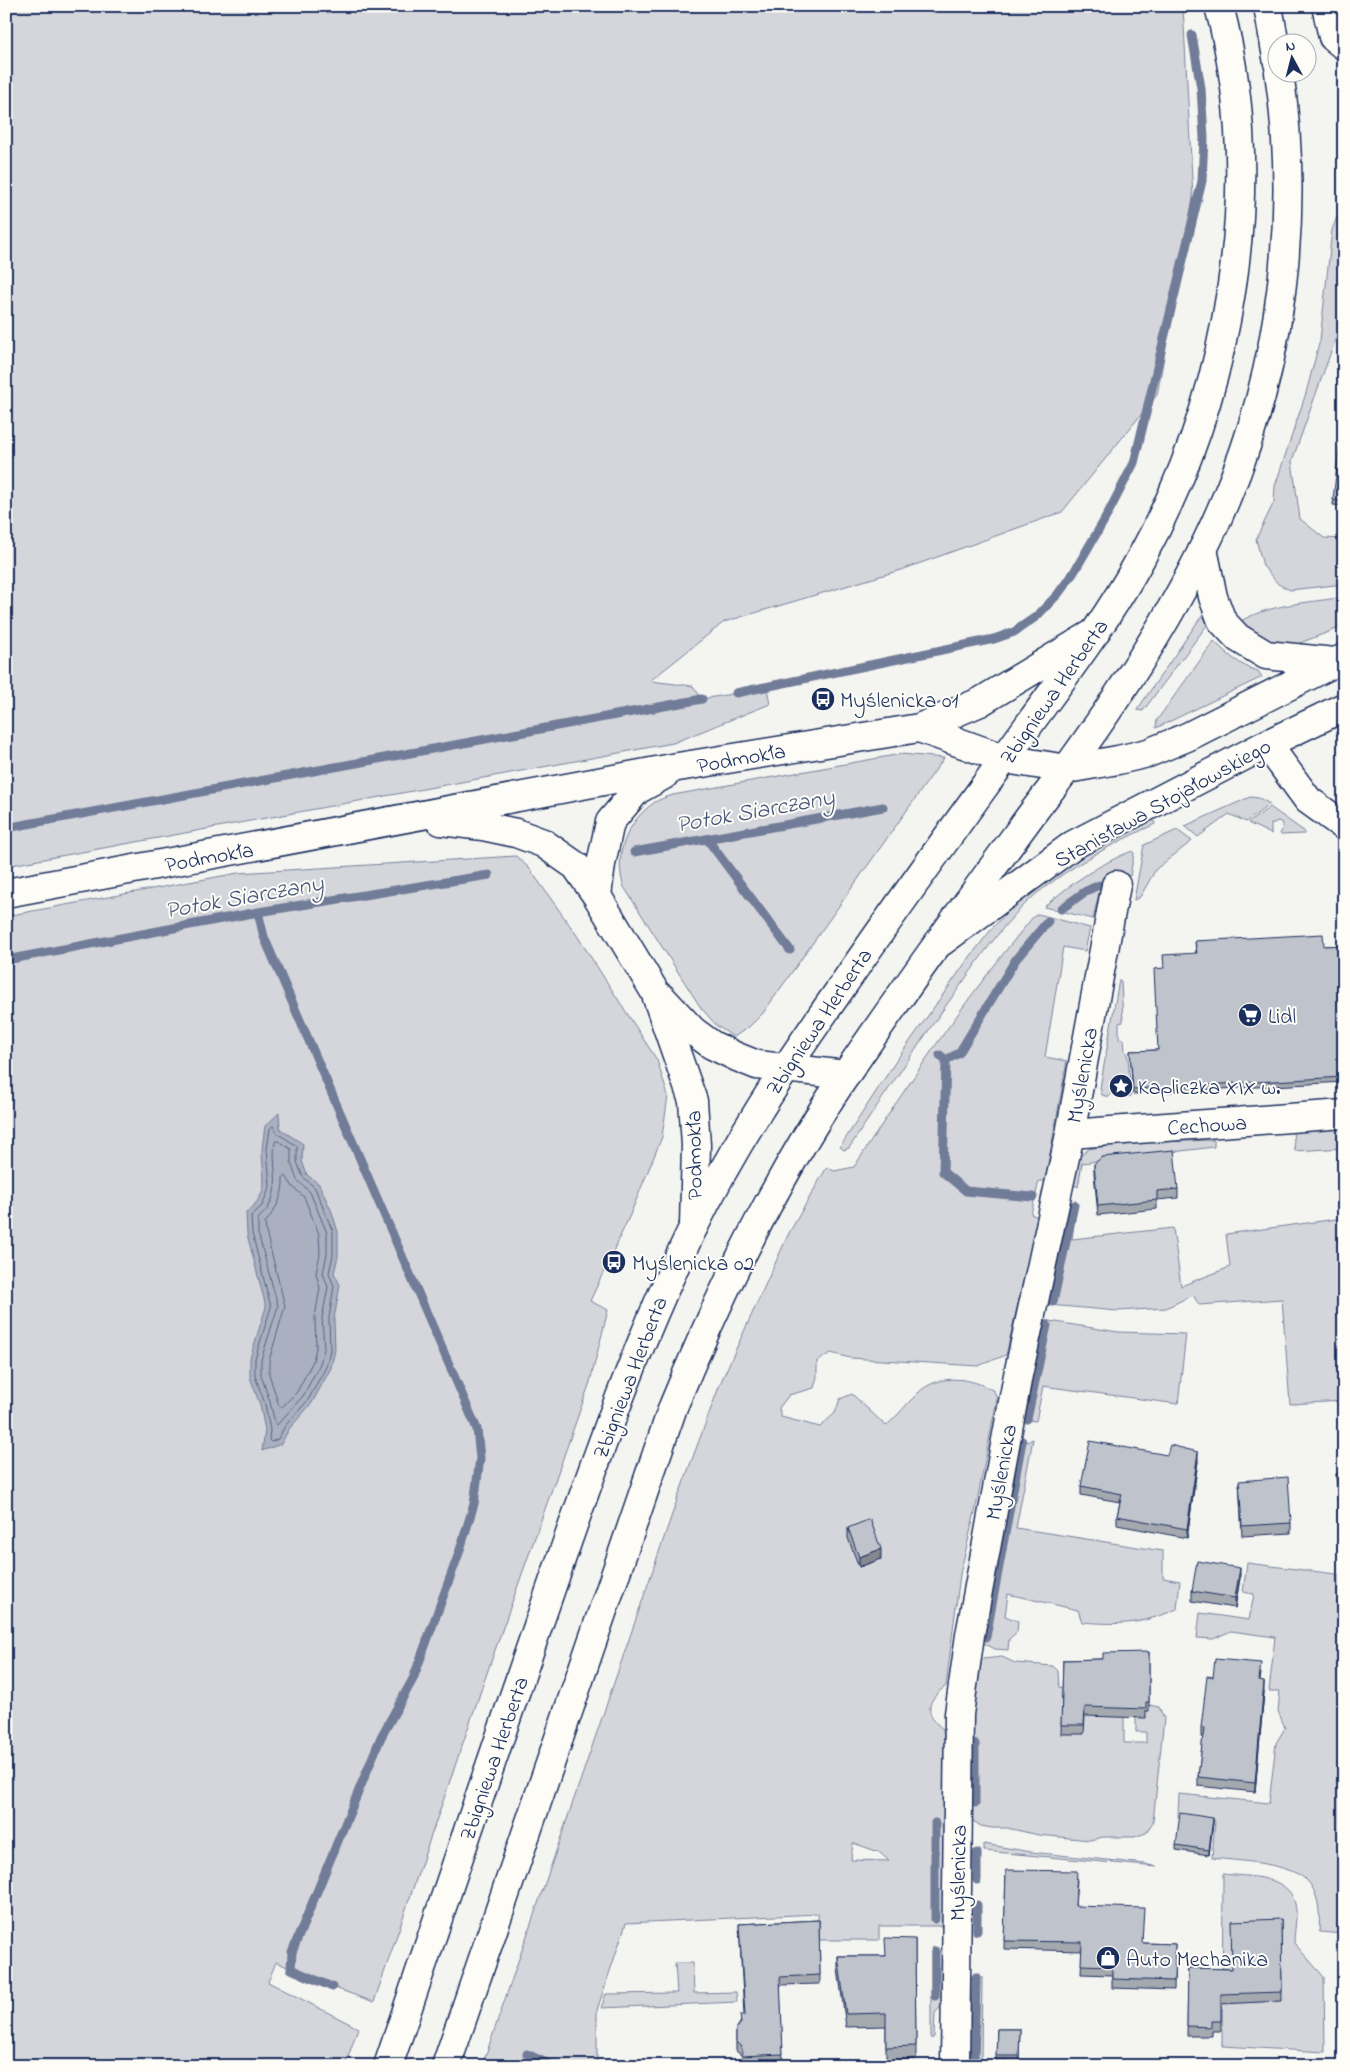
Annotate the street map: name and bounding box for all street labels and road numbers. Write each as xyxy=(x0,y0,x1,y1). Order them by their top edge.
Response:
street label: Zbigniewa Herberta xyxy=(993,613,1119,773)
street label: Stanisława Stojałowskiego xyxy=(1049,732,1278,879)
street label: Podmokła xyxy=(695,736,788,783)
street label: Podmokła xyxy=(163,835,256,882)
street label: Zbigniewa Herberta xyxy=(759,943,883,1103)
street label: Myślenicka xyxy=(1060,1025,1109,1126)
street label: Cechowa xyxy=(1166,1108,1248,1146)
street label: Podmokła xyxy=(679,1110,713,1200)
street label: Zbigniewa Herberta xyxy=(586,1292,678,1464)
street label: Myślenicka xyxy=(979,1422,1028,1523)
street label: Zbigniewa Herberta xyxy=(453,1673,540,1846)
street label: Myślenicka xyxy=(943,1825,978,1922)

